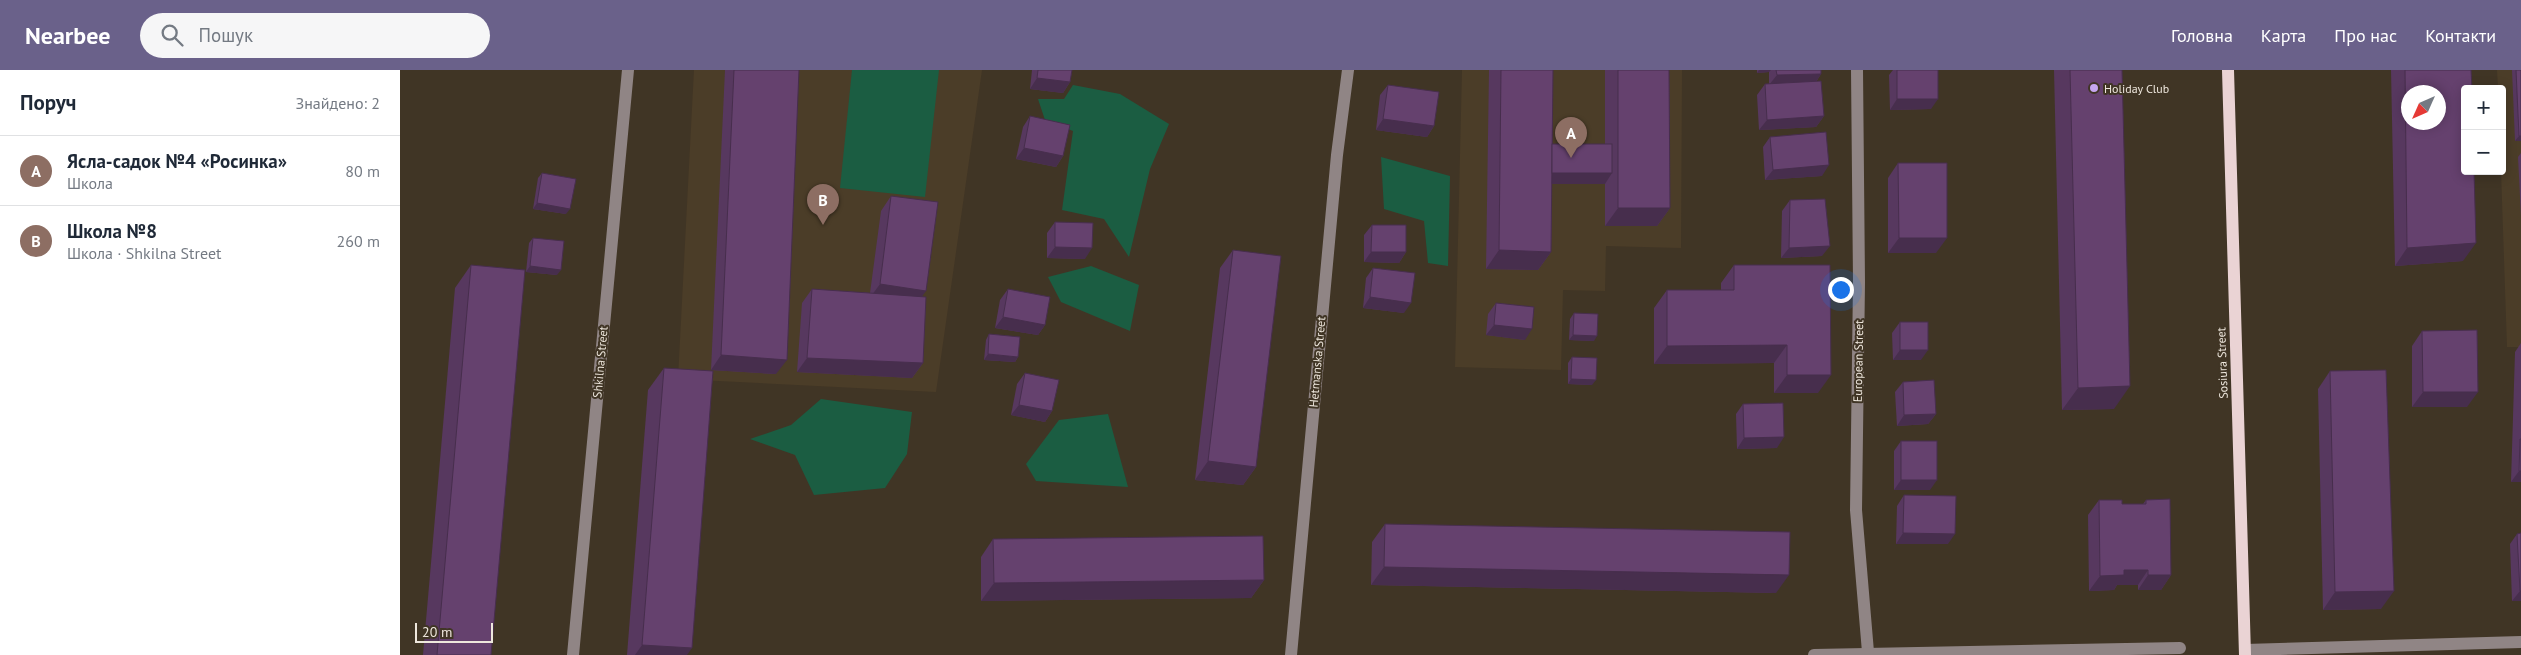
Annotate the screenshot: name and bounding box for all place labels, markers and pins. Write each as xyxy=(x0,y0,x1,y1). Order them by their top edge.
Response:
place label: Holiday Club xyxy=(2104,81,2169,96)
marker: Holiday Club xyxy=(2088,82,2100,94)
pin: A xyxy=(1555,117,1587,158)
pin: B xyxy=(807,184,839,225)

